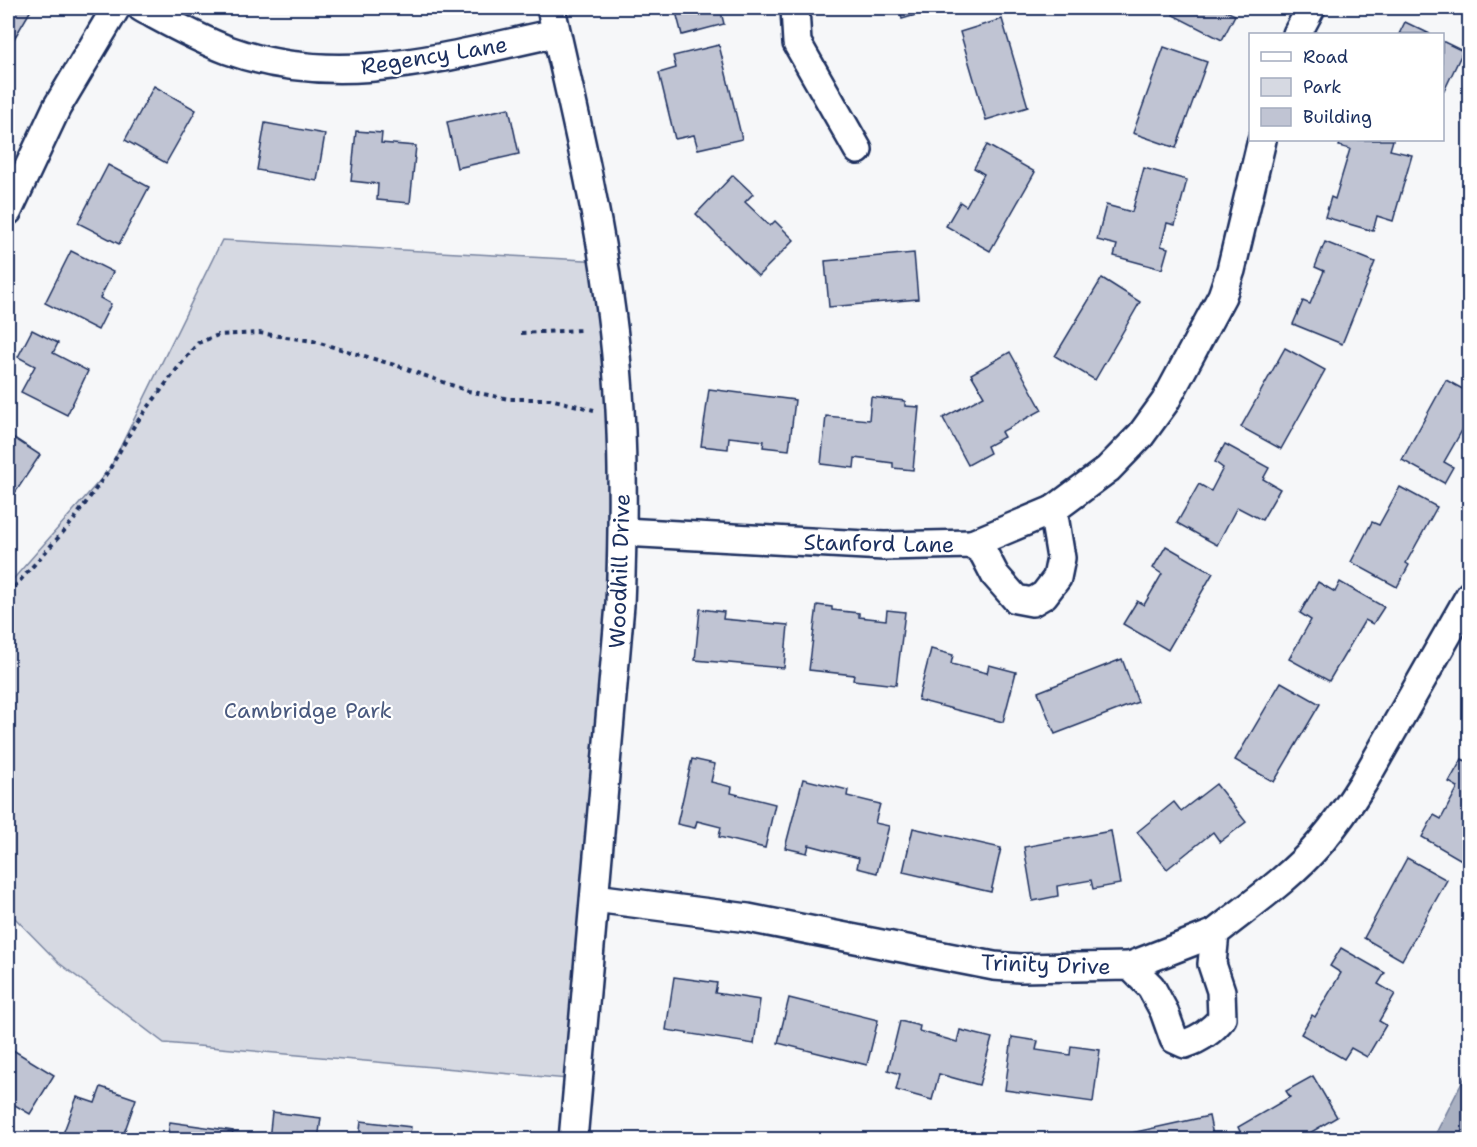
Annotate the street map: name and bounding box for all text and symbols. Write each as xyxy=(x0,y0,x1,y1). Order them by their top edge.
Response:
street label: Regency Lane xyxy=(359,30,509,81)
legend xyxy=(1249,33,1444,141)
text: Road xyxy=(1303,45,1348,69)
text: Park xyxy=(1303,75,1342,99)
text: Building xyxy=(1303,105,1372,129)
street label: Woodhill Drive xyxy=(602,493,637,649)
street label: Stanford Lane xyxy=(803,528,955,559)
park label: Cambridge Park xyxy=(224,696,392,725)
street label: Trinity Drive xyxy=(981,948,1111,981)

